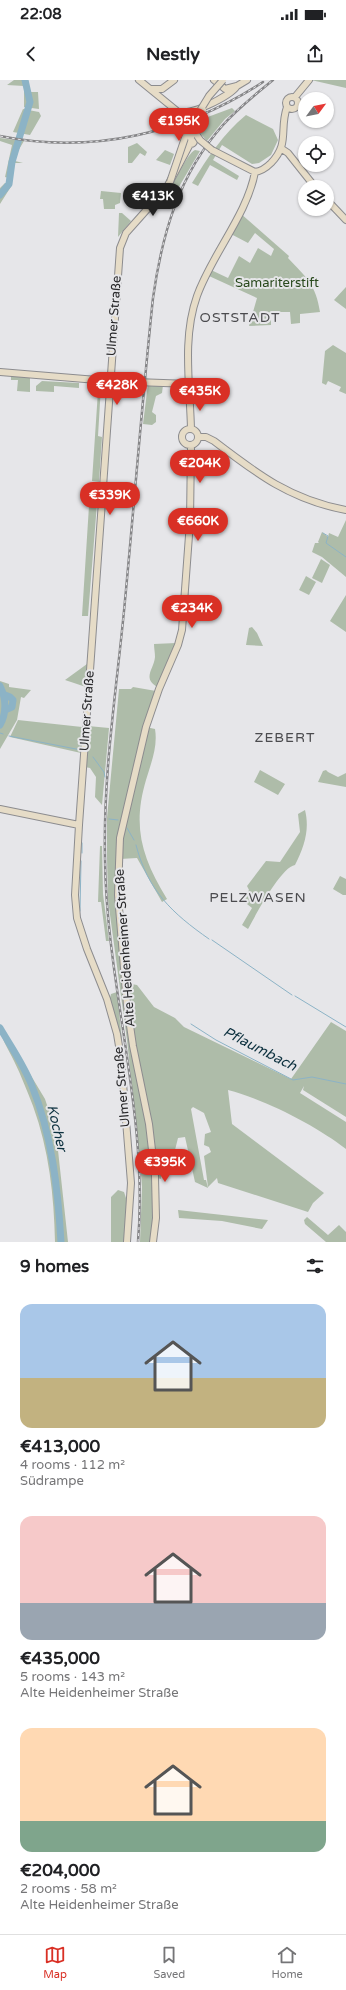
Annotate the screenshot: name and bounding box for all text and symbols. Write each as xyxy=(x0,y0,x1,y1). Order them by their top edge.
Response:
text: 22:08 xyxy=(20,5,62,23)
icon: back xyxy=(20,43,42,65)
text: Nestly xyxy=(146,43,200,65)
icon: share xyxy=(304,43,326,65)
north arrow xyxy=(298,92,334,128)
map controls xyxy=(298,92,334,216)
pin: €195K xyxy=(151,108,207,142)
text: €195K xyxy=(158,113,200,129)
button: locate xyxy=(298,136,334,172)
button: layers xyxy=(298,180,334,216)
pin: €413K xyxy=(125,183,181,217)
text: €413K xyxy=(132,188,174,204)
street label: Ulmer Straße xyxy=(103,275,125,357)
park label: Samariterstift xyxy=(235,275,319,291)
district label: OSTSTADT xyxy=(200,309,280,326)
pin: €428K xyxy=(89,372,145,406)
text: €428K xyxy=(96,377,138,393)
pin: €435K xyxy=(172,378,228,412)
text: €435K xyxy=(179,383,221,399)
pin: €204K xyxy=(172,450,228,484)
text: €204K xyxy=(179,455,221,471)
pin: €339K xyxy=(82,482,138,516)
text: €339K xyxy=(89,487,131,503)
pin: €660K xyxy=(170,508,226,542)
text: €660K xyxy=(177,513,219,529)
pin: €234K xyxy=(164,595,220,629)
text: €234K xyxy=(171,600,213,616)
street label: Ulmer Straße xyxy=(76,670,98,752)
district label: ZEBERT xyxy=(255,729,316,746)
street label: Alte Heidenheimer Straße xyxy=(111,868,139,1028)
district label: PELZWASEN xyxy=(209,889,307,906)
water label: Pflaumbach xyxy=(220,1023,300,1075)
street label: Ulmer Straße xyxy=(111,1046,133,1128)
water label: Kocher xyxy=(43,1103,71,1154)
pin: €395K xyxy=(137,1149,193,1183)
text: €395K xyxy=(144,1154,186,1170)
icon: filters xyxy=(304,1255,326,1277)
text: 9 homes xyxy=(20,1256,89,1277)
icon: home xyxy=(137,1330,209,1402)
text: €413,000 xyxy=(20,1436,100,1457)
text: 4 rooms · 112 m² xyxy=(20,1457,125,1473)
text: Südrampe xyxy=(20,1473,84,1489)
icon: home xyxy=(137,1542,209,1614)
text: €435,000 xyxy=(20,1648,100,1669)
text: 5 rooms · 143 m² xyxy=(20,1669,125,1685)
text: Alte Heidenheimer Straße xyxy=(20,1685,179,1701)
icon: home xyxy=(137,1754,209,1826)
text: €204,000 xyxy=(20,1860,100,1881)
text: 2 rooms · 58 m² xyxy=(20,1881,117,1897)
text: Alte Heidenheimer Straße xyxy=(20,1897,179,1913)
tab: Map xyxy=(43,1944,67,1981)
tab: Saved xyxy=(153,1944,185,1981)
tab: Home xyxy=(272,1944,303,1981)

